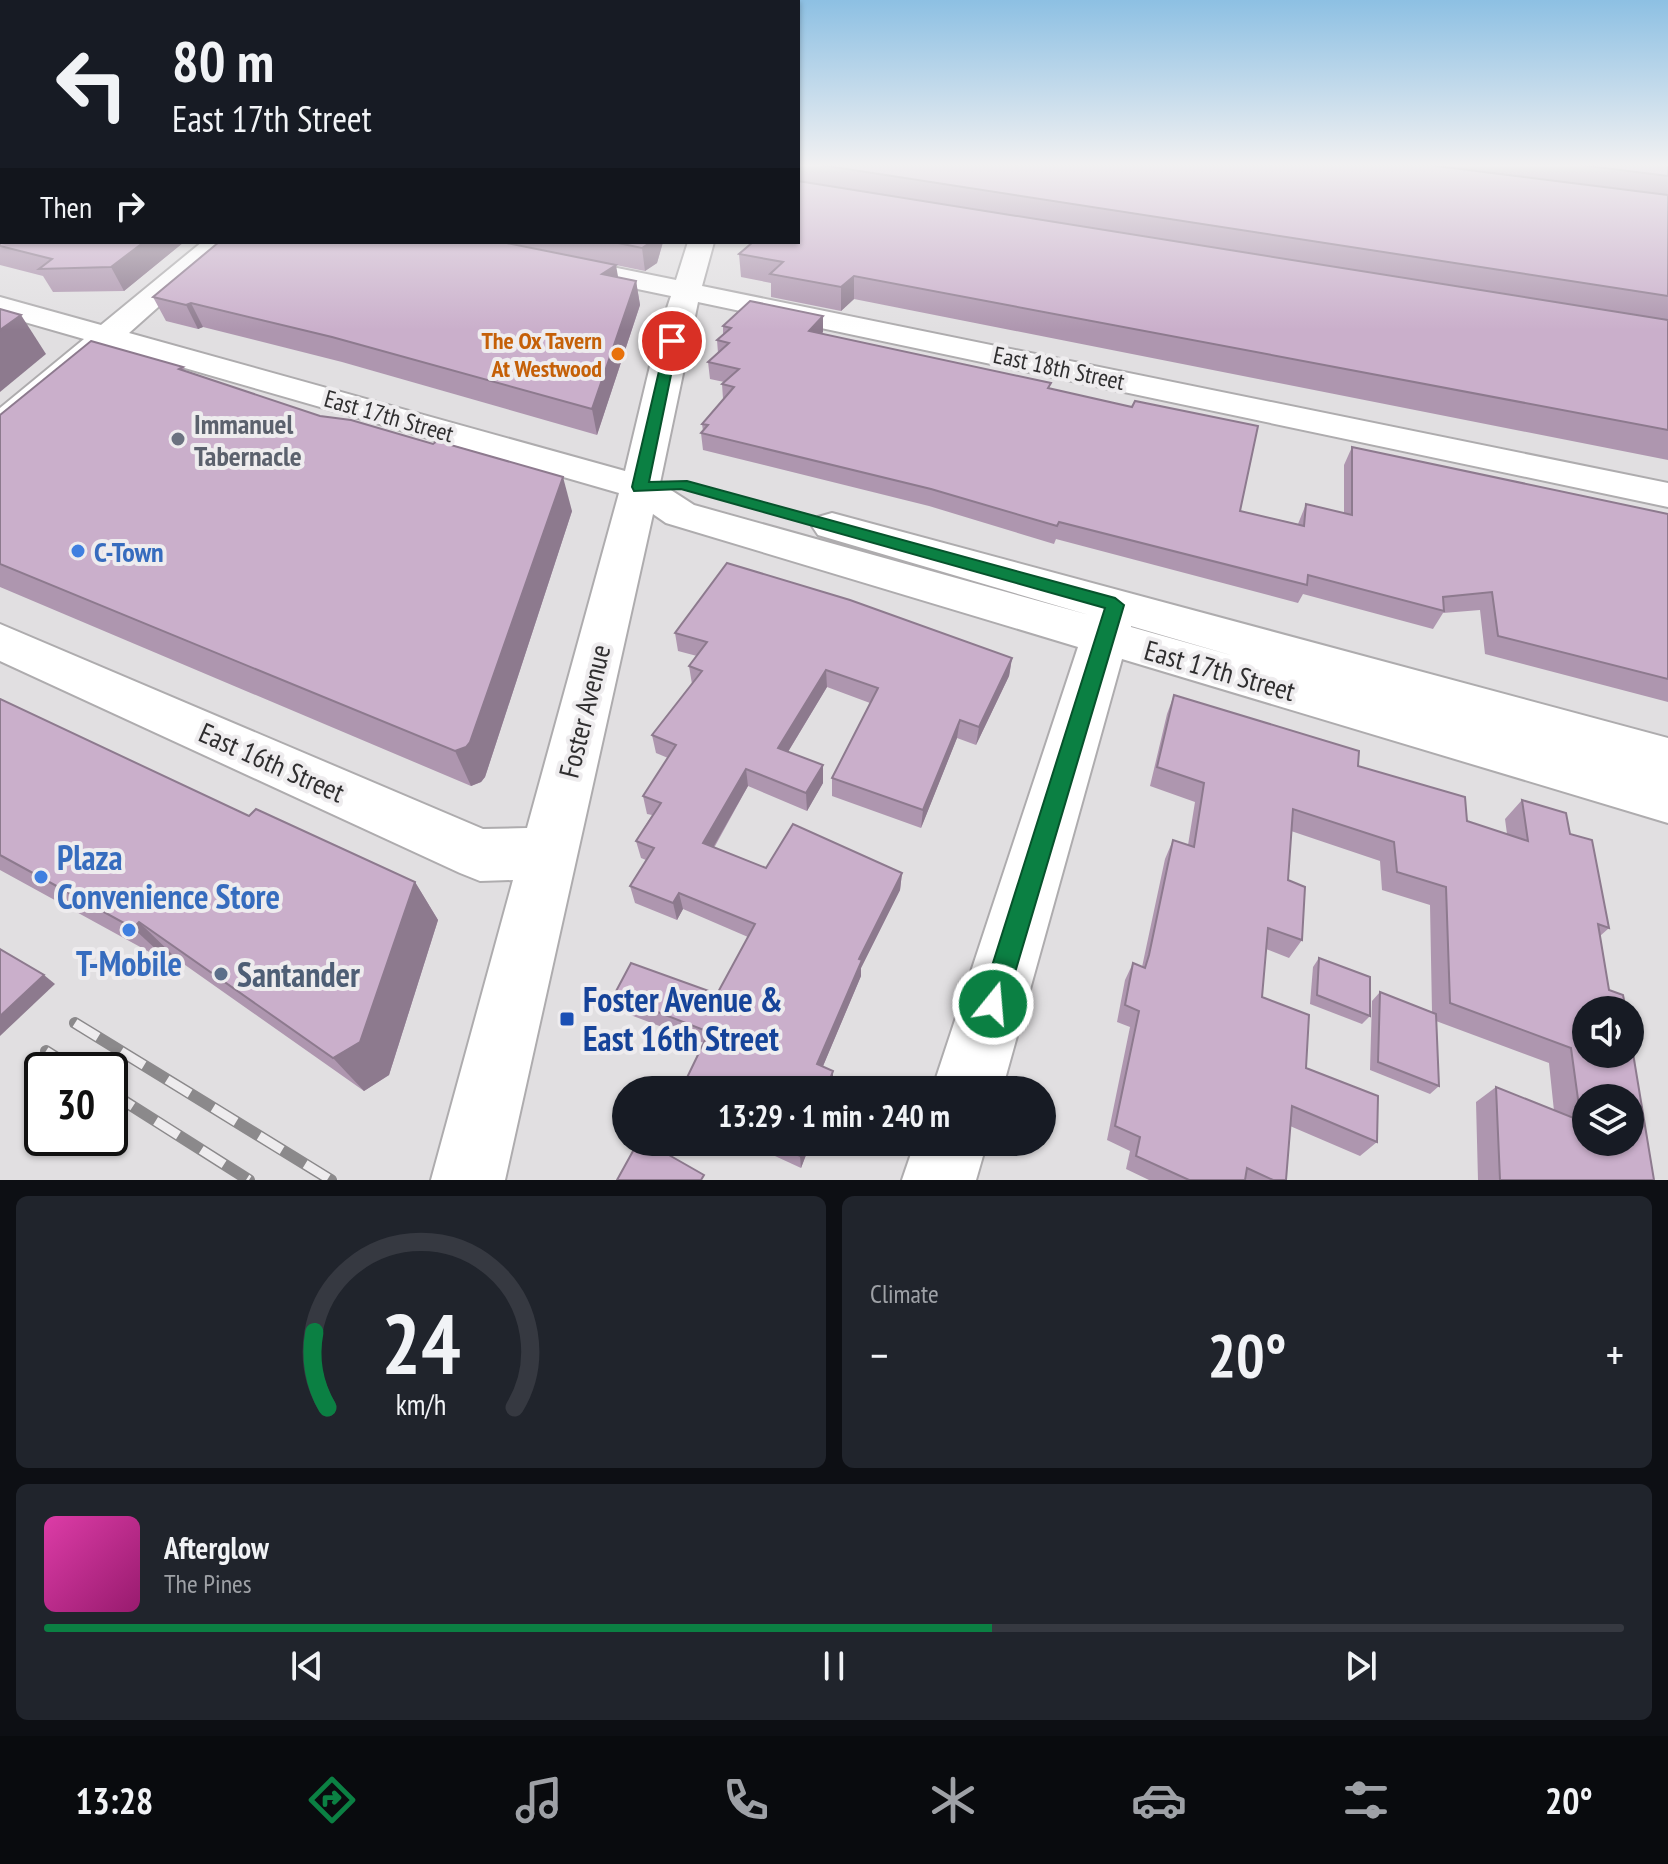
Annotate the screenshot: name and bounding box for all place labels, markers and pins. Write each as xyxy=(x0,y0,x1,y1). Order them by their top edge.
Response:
pin xyxy=(638,307,706,375)
place label: The Ox Tavern At Westwood xyxy=(481,325,602,384)
marker: The Ox Tavern At Westwood xyxy=(609,345,627,363)
place label: Immanuel Tabernacle xyxy=(194,405,302,474)
marker: Immanuel Tabernacle xyxy=(169,430,187,448)
place label: C-Town xyxy=(94,533,164,570)
marker: C-Town xyxy=(69,542,87,560)
place label: Plaza Convenience Store xyxy=(57,835,280,918)
marker: Plaza Convenience Store xyxy=(32,868,50,886)
marker: T-Mobile xyxy=(120,921,138,939)
place label: T-Mobile xyxy=(76,941,182,985)
place label: Santander xyxy=(237,952,360,996)
marker: Santander xyxy=(212,965,230,983)
place label: Foster Avenue & East 16th Street xyxy=(583,977,783,1060)
marker: Foster Avenue & East 16th Street xyxy=(558,1010,576,1028)

